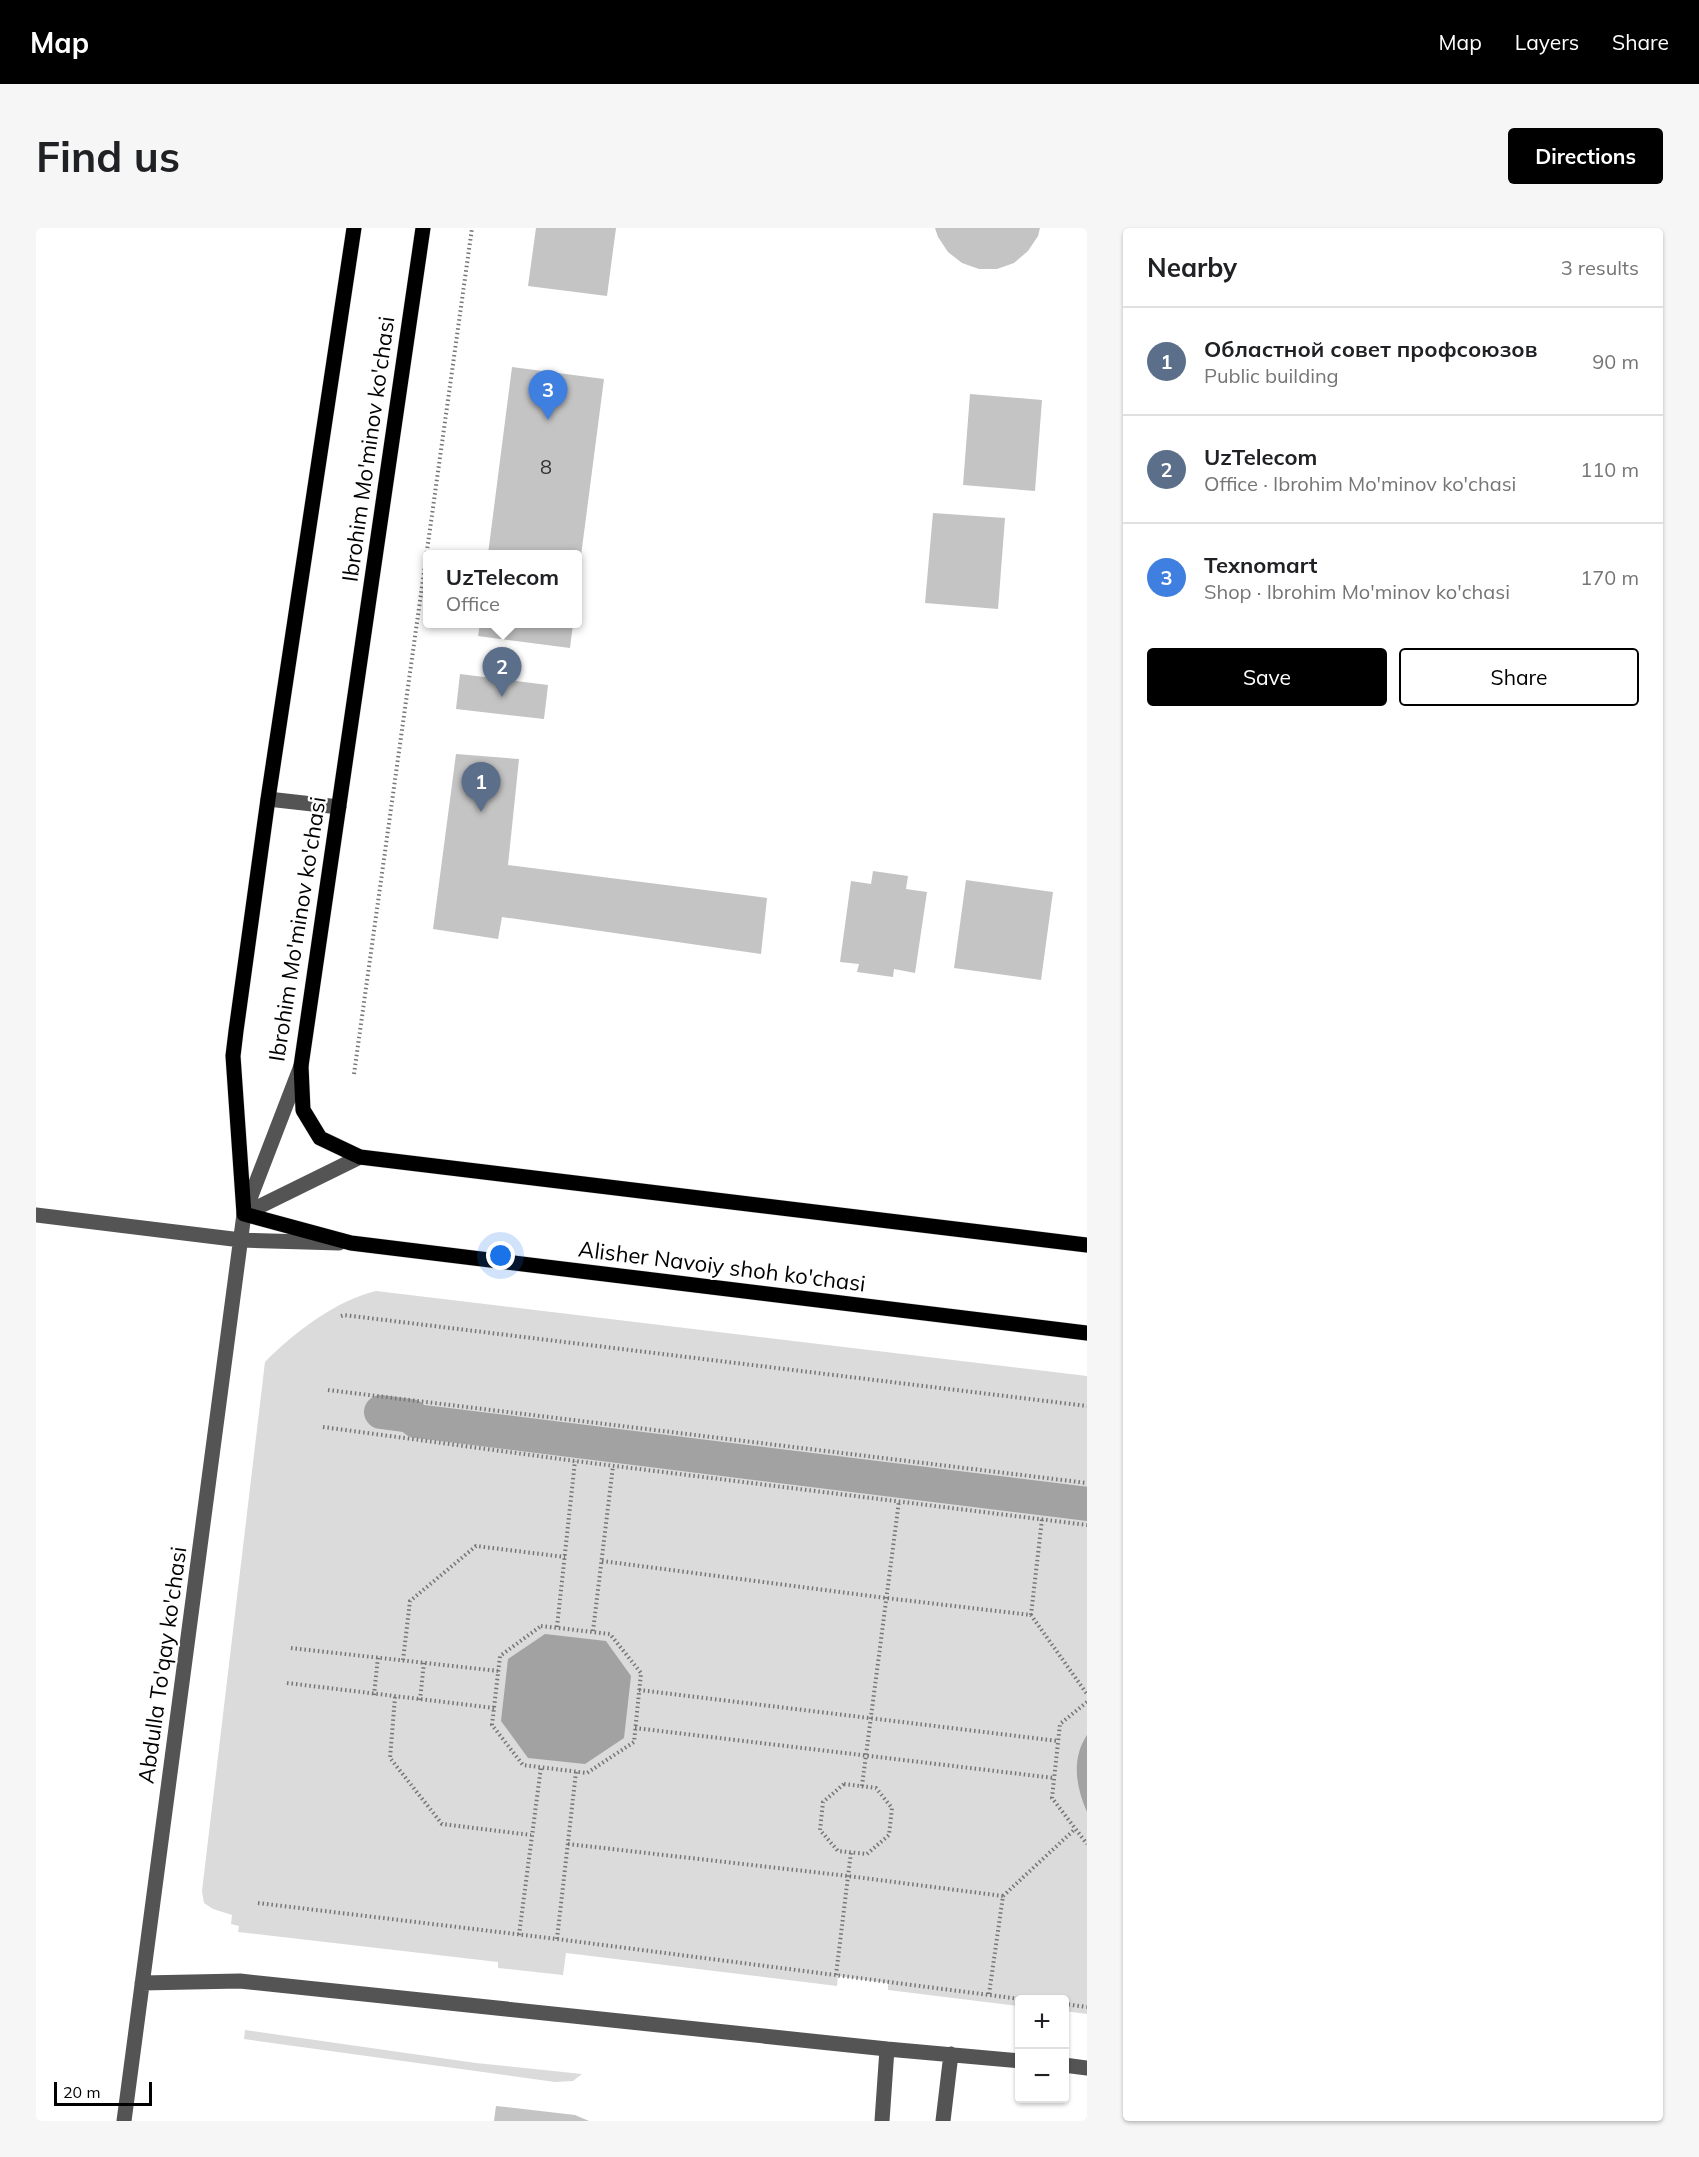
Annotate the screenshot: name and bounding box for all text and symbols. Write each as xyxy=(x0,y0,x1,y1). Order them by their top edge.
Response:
text: Map xyxy=(30,25,89,60)
text: Map xyxy=(1439,29,1482,55)
text: Layers xyxy=(1515,29,1579,55)
text: Share xyxy=(1612,29,1669,55)
button: Directions xyxy=(1508,128,1663,184)
text: Find us xyxy=(36,130,180,183)
text: Nearby xyxy=(1147,251,1237,284)
text: 3 results xyxy=(1561,255,1639,280)
street label: Ibrohim Mo'minov ko'chasi xyxy=(336,315,400,583)
text: Областной совет профсоюзов xyxy=(1204,335,1537,363)
text: 1 xyxy=(1161,349,1173,374)
text: 90 m xyxy=(1592,349,1639,374)
text: Public building xyxy=(1204,363,1339,388)
pin: 3 xyxy=(528,370,568,420)
text: UzTelecom xyxy=(1204,443,1317,471)
house number: 8 xyxy=(540,454,552,479)
text: 2 xyxy=(1161,457,1173,482)
text: 110 m xyxy=(1580,457,1639,482)
text: Office · Ibrohim Mo'minov ko'chasi xyxy=(1204,471,1516,496)
popup xyxy=(423,550,582,628)
text: Texnomart xyxy=(1204,551,1317,579)
text: UzTelecom xyxy=(446,563,559,591)
text: 3 xyxy=(1161,565,1173,590)
text: 170 m xyxy=(1580,565,1639,590)
text: Shop · Ibrohim Mo'minov ko'chasi xyxy=(1204,579,1510,604)
text: Office xyxy=(446,591,500,616)
pin: 2 xyxy=(482,648,522,697)
button: Save xyxy=(1147,648,1387,706)
button: Share xyxy=(1399,648,1639,706)
pin: 1 xyxy=(462,762,500,812)
street label: Ibrohim Mo'minov ko'chasi xyxy=(262,795,332,1063)
street label: Alisher Navoiy shoh ko'chasi xyxy=(577,1234,867,1298)
your location xyxy=(486,1241,515,1270)
street label: Abdulla To'qay ko'chasi xyxy=(132,1545,192,1785)
map controls xyxy=(1015,1995,1069,2103)
button: + xyxy=(1015,1995,1069,2049)
button: − xyxy=(1015,2049,1069,2103)
scale bar xyxy=(54,2079,152,2106)
text: 20 m xyxy=(63,2082,100,2102)

